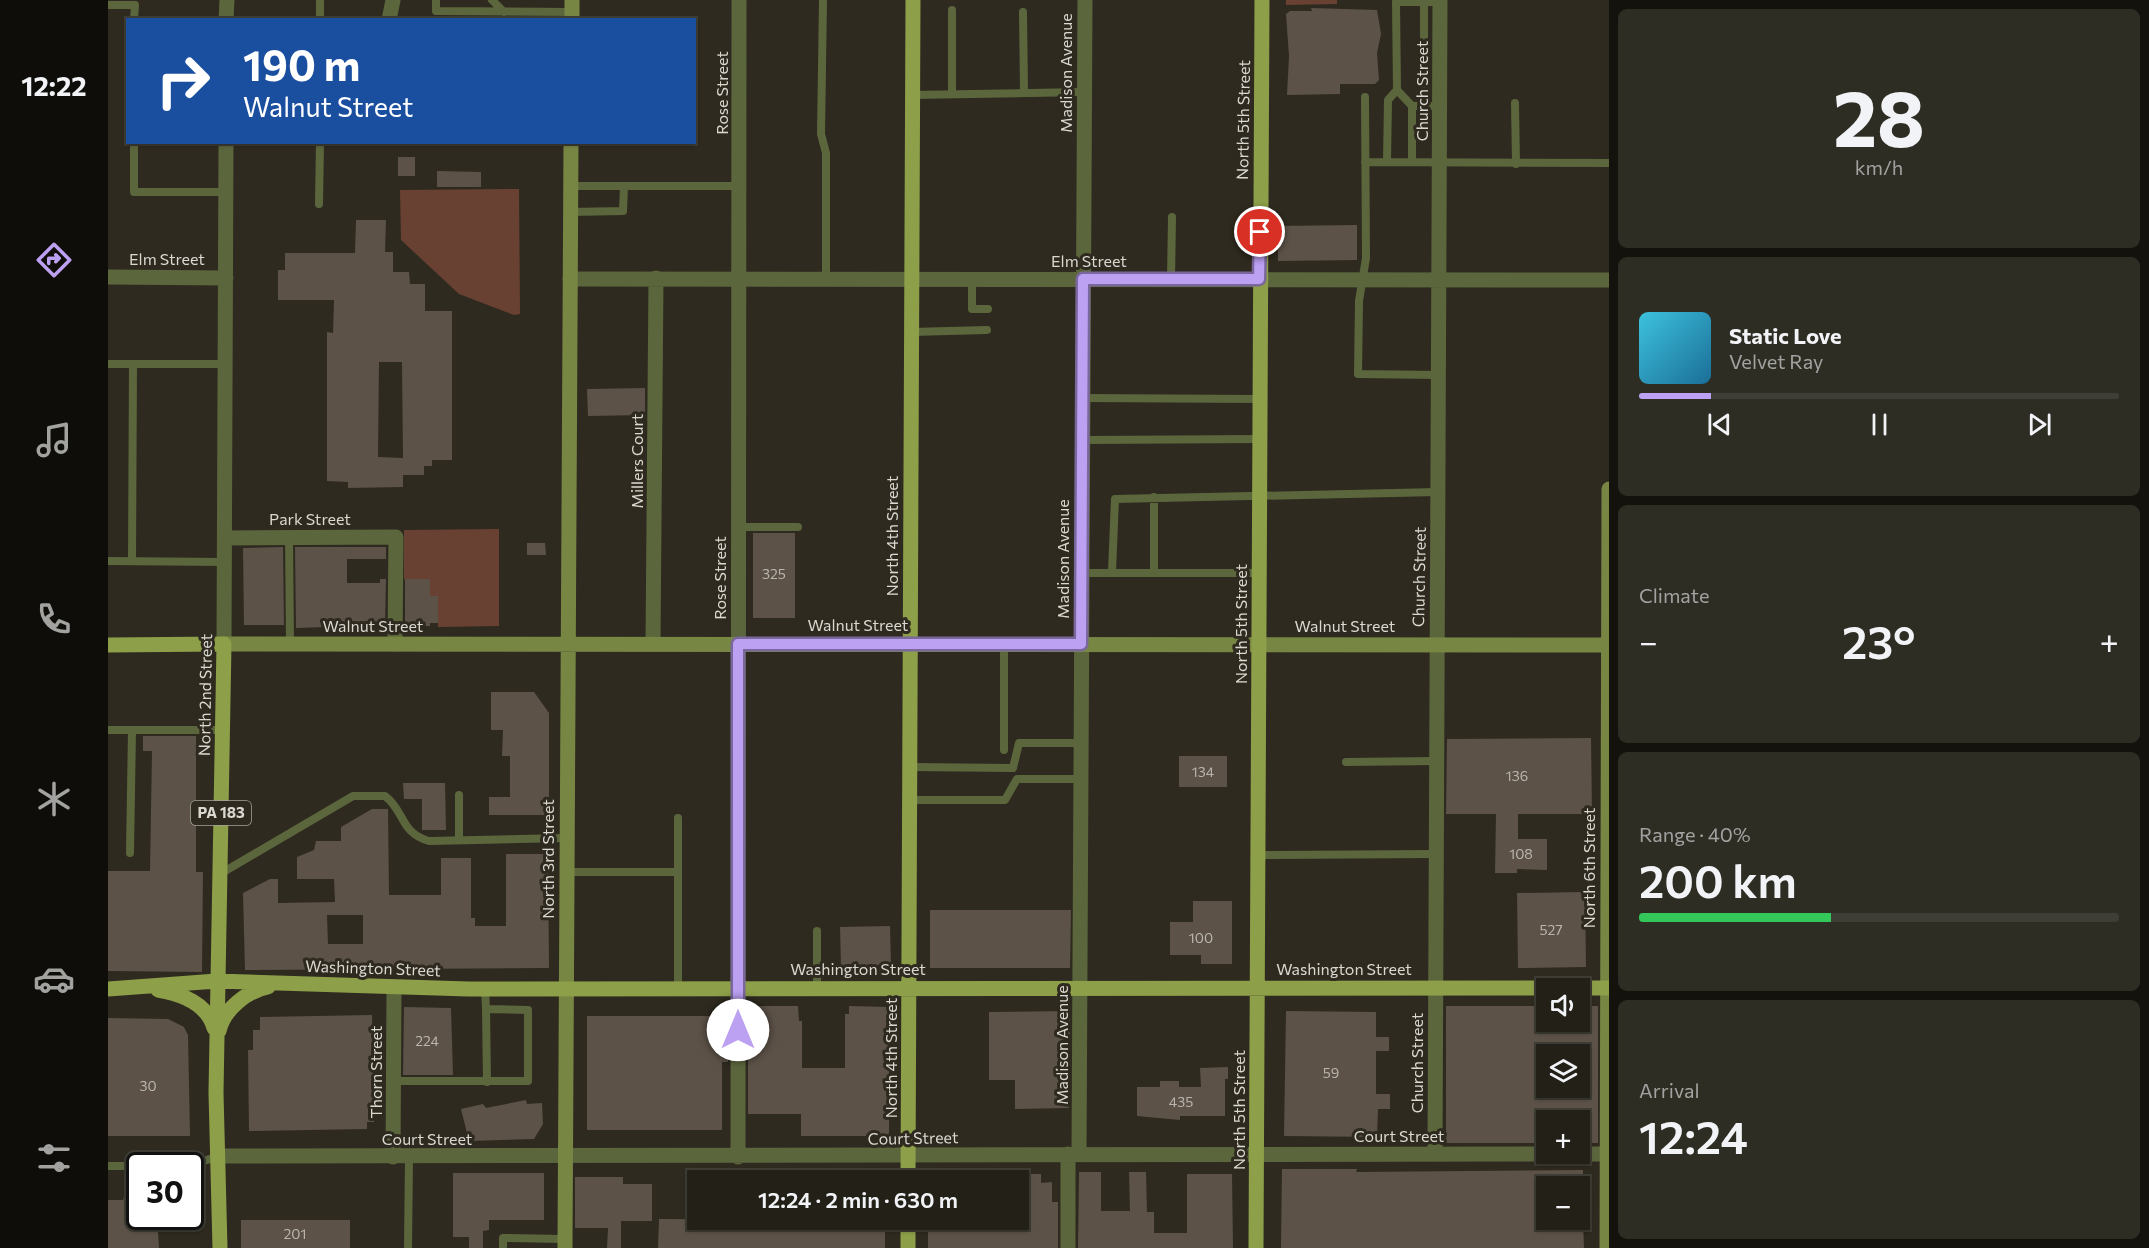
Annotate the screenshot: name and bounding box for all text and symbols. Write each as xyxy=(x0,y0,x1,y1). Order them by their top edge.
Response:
street label: Madison Avenue xyxy=(1056,13,1075,133)
text: 190 m xyxy=(243,38,361,90)
street label: Church Street xyxy=(1412,40,1431,141)
icon: right xyxy=(144,42,222,120)
street label: Rose Street xyxy=(712,51,731,135)
street label: North 5th Street xyxy=(1232,59,1253,180)
text: 28 xyxy=(1833,68,1925,163)
text: 12:22 xyxy=(21,69,87,102)
text: Walnut Street xyxy=(243,90,413,123)
text: km/h xyxy=(1855,155,1903,179)
pin xyxy=(1234,206,1285,257)
icon: arrive xyxy=(1243,215,1276,248)
icon: directions xyxy=(33,239,75,281)
street label: Elm Street xyxy=(129,249,205,268)
street label: Elm Street xyxy=(1051,251,1127,270)
text: Static Love xyxy=(1729,322,1842,349)
text: Velvet Ray xyxy=(1729,349,1823,373)
icon: previous xyxy=(1703,408,1736,441)
icon: pause xyxy=(1863,408,1896,441)
icon: next xyxy=(2023,408,2056,441)
street label: Millers Court xyxy=(627,413,646,508)
icon: music xyxy=(33,419,75,461)
street label: North 4th Street xyxy=(882,475,901,596)
street label: Madison Avenue xyxy=(1053,499,1072,619)
street label: Park Street xyxy=(269,509,351,528)
street label: Church Street xyxy=(1408,526,1429,627)
street label: Rose Street xyxy=(710,536,729,620)
street label: North 5th Street xyxy=(1231,564,1250,684)
house number: 325 xyxy=(762,565,786,582)
text: Climate xyxy=(1639,583,1709,607)
icon: phone xyxy=(33,598,75,640)
text: 23° xyxy=(1842,613,1915,668)
street label: Walnut Street xyxy=(808,615,909,634)
street label: Walnut Street xyxy=(323,616,424,635)
street label: Walnut Street xyxy=(1295,616,1396,635)
text: − xyxy=(1639,620,1658,661)
text: + xyxy=(2100,620,2119,661)
street label: North 2nd Street xyxy=(194,633,215,756)
house number: 134 xyxy=(1192,763,1215,780)
house number: 136 xyxy=(1506,767,1528,784)
icon: climate xyxy=(33,778,75,820)
street label: North 3rd Street xyxy=(538,799,557,919)
road number: PA 183 xyxy=(191,801,251,825)
street label: North 6th Street xyxy=(1579,807,1598,928)
text: Range · 40% xyxy=(1639,822,1751,846)
house number: 108 xyxy=(1509,845,1533,862)
text: 200 km xyxy=(1639,852,1797,907)
house number: 527 xyxy=(1539,921,1563,938)
house number: 100 xyxy=(1189,929,1213,946)
street label: Washington Street xyxy=(305,956,442,979)
icon: car xyxy=(33,958,75,1000)
street label: Washington Street xyxy=(790,959,926,978)
street label: Washington Street xyxy=(1276,959,1412,978)
map controls xyxy=(1536,978,1590,1230)
button: sound xyxy=(1536,978,1590,1032)
street label: Madison Avenue xyxy=(1052,985,1071,1105)
street label: North 4th Street xyxy=(881,997,900,1118)
position arrow xyxy=(706,998,770,1062)
street label: Church Street xyxy=(1407,1012,1426,1113)
street label: Thorn Street xyxy=(366,1025,385,1118)
house number: 224 xyxy=(415,1032,439,1049)
button: layers xyxy=(1536,1044,1590,1098)
street label: North 5th Street xyxy=(1229,1050,1248,1170)
house number: 59 xyxy=(1323,1064,1339,1081)
house number: 30 xyxy=(139,1077,157,1094)
text: Arrival xyxy=(1639,1078,1700,1102)
house number: 435 xyxy=(1169,1093,1193,1110)
text: 12:24 xyxy=(1639,1108,1748,1163)
button: + xyxy=(1536,1110,1590,1164)
street label: Court Street xyxy=(1354,1126,1445,1145)
street label: Court Street xyxy=(867,1127,959,1148)
street label: Court Street xyxy=(382,1129,473,1148)
icon: filters xyxy=(33,1137,75,1179)
speed limit sign: 30 xyxy=(126,1152,204,1230)
button: − xyxy=(1536,1176,1590,1230)
text: 12:24 · 2 min · 630 m xyxy=(758,1186,958,1213)
house number: 201 xyxy=(284,1225,306,1242)

